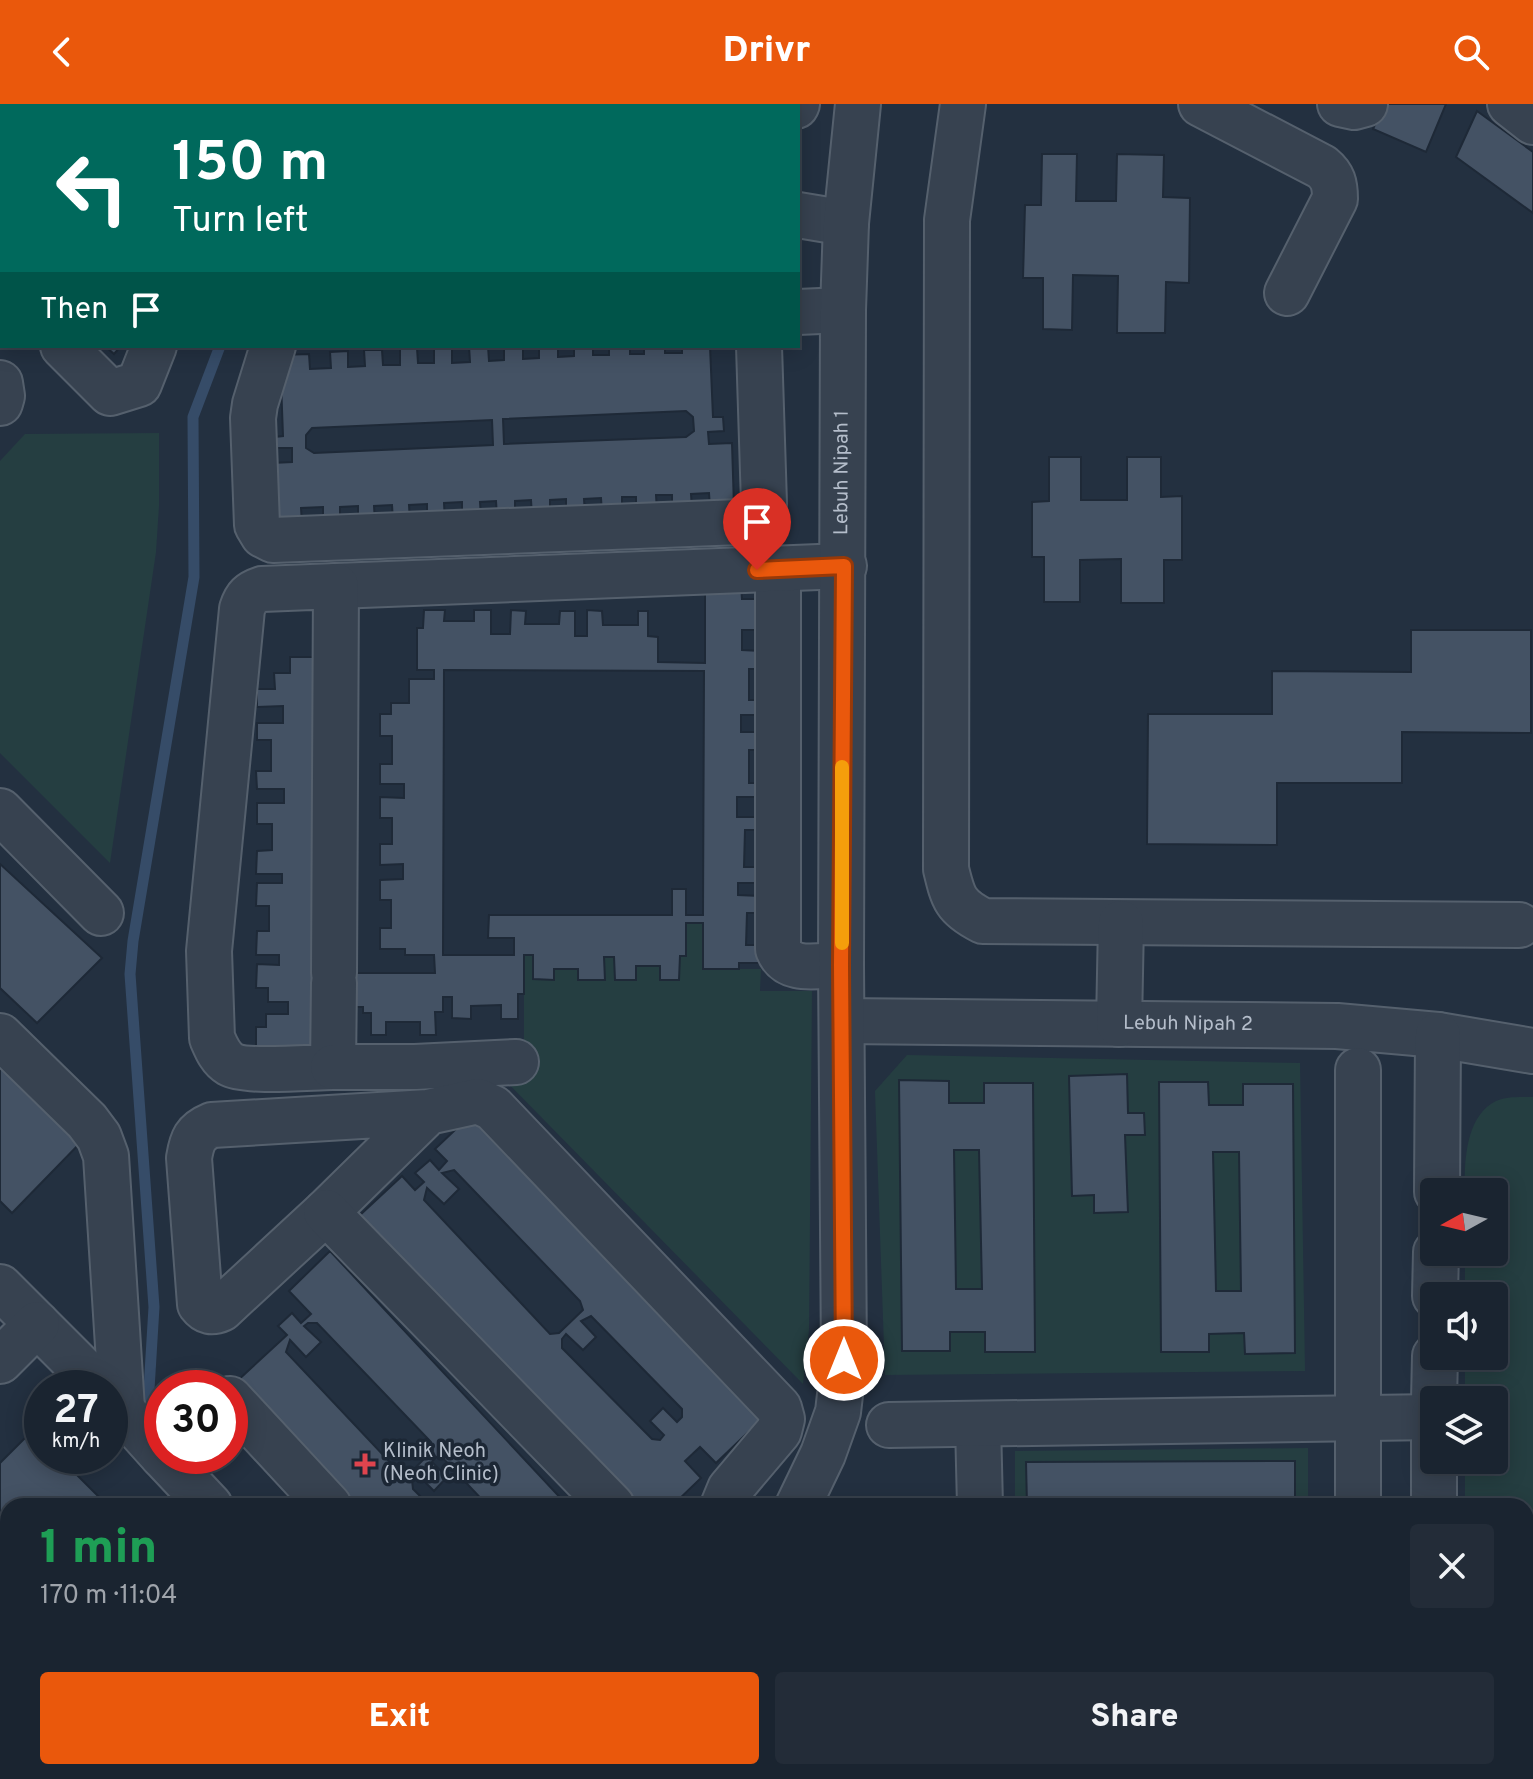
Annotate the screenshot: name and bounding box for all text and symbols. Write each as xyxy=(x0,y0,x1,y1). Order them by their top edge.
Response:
text: Drivr xyxy=(723,29,810,75)
icon: back xyxy=(40,30,84,74)
icon: search xyxy=(1449,30,1493,74)
text: 150 m xyxy=(172,130,328,200)
icon: left xyxy=(40,136,144,240)
text: Turn left xyxy=(172,199,309,245)
icon: arrive xyxy=(124,288,168,332)
text: Then xyxy=(40,292,108,329)
street label: Lebuh Nipah 1 xyxy=(829,410,856,535)
pin xyxy=(723,488,791,570)
icon: arrive xyxy=(735,500,779,544)
street label: Lebuh Nipah 2 xyxy=(1123,1011,1253,1038)
north arrow xyxy=(1420,1178,1508,1266)
map controls xyxy=(1420,1178,1508,1474)
button: sound xyxy=(1420,1282,1508,1370)
position arrow xyxy=(802,1318,886,1402)
speed limit sign: 30 xyxy=(144,1370,248,1474)
button: layers xyxy=(1420,1386,1508,1474)
text: 27 xyxy=(53,1387,99,1437)
text: km/h xyxy=(52,1429,100,1455)
place label: Klinik Neoh (Neoh Clinic) xyxy=(383,1439,499,1488)
marker: Klinik Neoh (Neoh Clinic) xyxy=(354,1453,376,1475)
text: 1 min xyxy=(40,1520,157,1580)
button: close xyxy=(1410,1524,1494,1608)
text: 170 m · 11:04 xyxy=(40,1580,178,1613)
button: Exit xyxy=(40,1672,759,1764)
button: Share xyxy=(775,1672,1494,1764)

